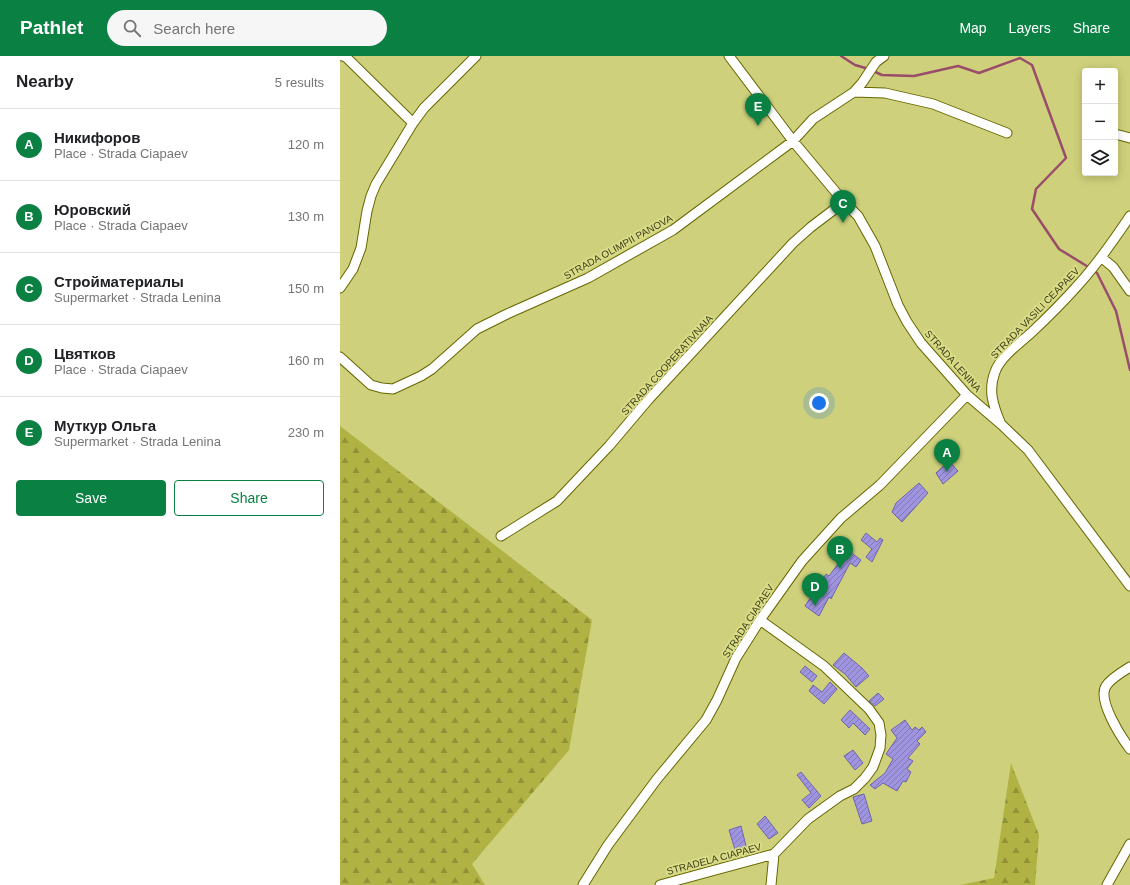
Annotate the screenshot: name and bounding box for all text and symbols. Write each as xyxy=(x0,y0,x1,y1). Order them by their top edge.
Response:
search box xyxy=(107,10,387,46)
text: Pathlet xyxy=(20,17,83,38)
icon: search xyxy=(121,17,143,39)
text: Search here xyxy=(153,20,235,37)
text: Map xyxy=(959,20,987,36)
text: Layers xyxy=(1009,20,1051,36)
text: Share xyxy=(1073,20,1110,36)
map controls xyxy=(1082,68,1118,176)
button: + xyxy=(1082,68,1118,104)
text: Nearby xyxy=(16,72,74,91)
text: 5 results xyxy=(275,75,324,90)
pin: E xyxy=(745,93,771,126)
button: − xyxy=(1082,104,1118,140)
text: Никифоров xyxy=(54,129,140,146)
text: A xyxy=(24,137,34,152)
text: 120 m xyxy=(288,137,324,152)
button: layers xyxy=(1082,140,1118,176)
text: Place · Strada Ciapaev xyxy=(54,146,188,161)
pin: C xyxy=(830,190,856,223)
text: Юровский xyxy=(54,201,131,218)
text: B xyxy=(24,209,34,224)
text: 130 m xyxy=(288,209,324,224)
street label: STRADA OLIMPII PANOVA xyxy=(562,212,674,281)
text: Place · Strada Ciapaev xyxy=(54,218,188,233)
street label: STRADA VASILI CEAPAEV xyxy=(989,265,1082,361)
text: Стройматериалы xyxy=(54,273,184,290)
text: C xyxy=(24,281,34,296)
text: 150 m xyxy=(288,281,324,296)
text: Supermarket · Strada Lenina xyxy=(54,290,221,305)
street label: STRADA COOPERATIVNAIA xyxy=(619,312,715,417)
street label: STRADA LENINA xyxy=(923,328,984,394)
text: Цвятков xyxy=(54,345,116,362)
text: D xyxy=(24,353,34,368)
text: 160 m xyxy=(288,353,324,368)
text: Place · Strada Ciapaev xyxy=(54,362,188,377)
your location xyxy=(809,393,829,413)
text: Муткур Ольга xyxy=(54,417,156,434)
text: E xyxy=(25,425,33,440)
text: 230 m xyxy=(288,425,324,440)
text: Supermarket · Strada Lenina xyxy=(54,434,221,449)
pin: A xyxy=(934,439,960,472)
button: Save xyxy=(16,480,166,516)
button: Share xyxy=(174,480,324,516)
pin: B xyxy=(827,536,853,569)
pin: D xyxy=(802,573,828,606)
street label: STRADA CIAPAEV xyxy=(720,582,776,660)
street label: STRADELA CIAPAEV xyxy=(665,841,763,877)

